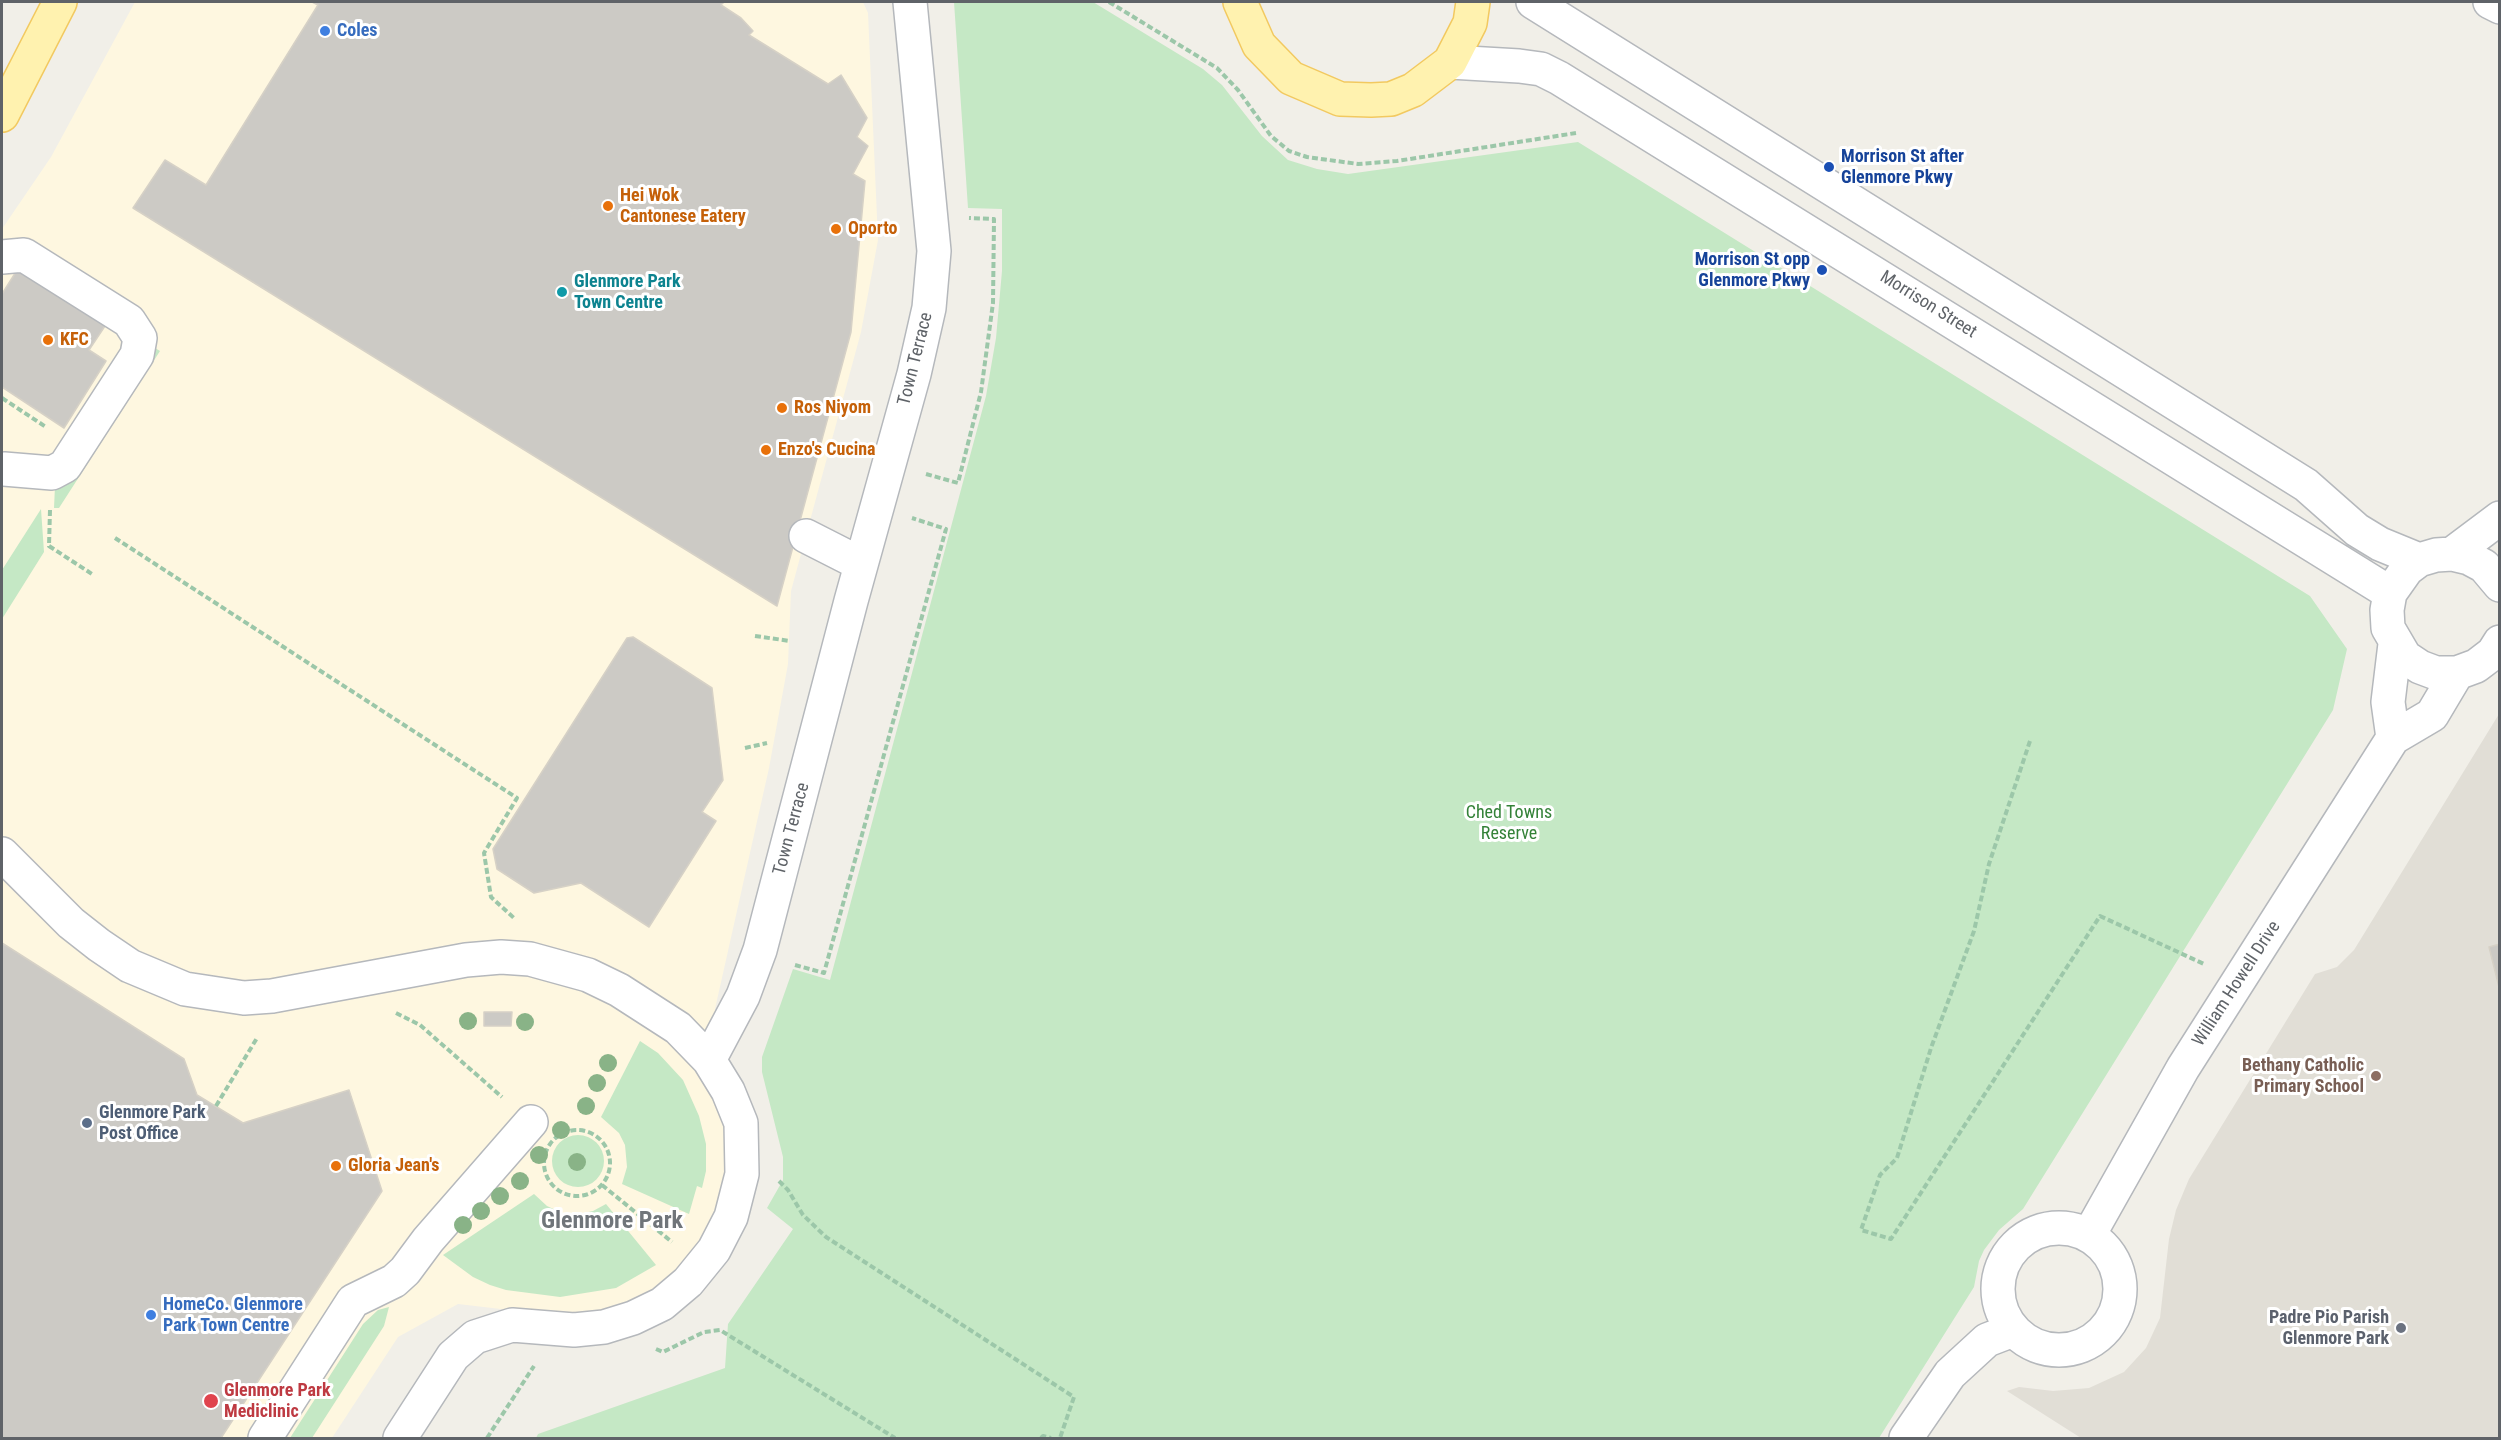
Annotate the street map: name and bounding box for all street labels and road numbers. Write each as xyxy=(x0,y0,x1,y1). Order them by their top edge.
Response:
street label: Morrison Street xyxy=(1876,267,1980,343)
street label: Town Terrace xyxy=(894,310,938,408)
street label: Town Terrace xyxy=(769,780,815,878)
street label: William Howell Drive xyxy=(2188,917,2286,1051)

